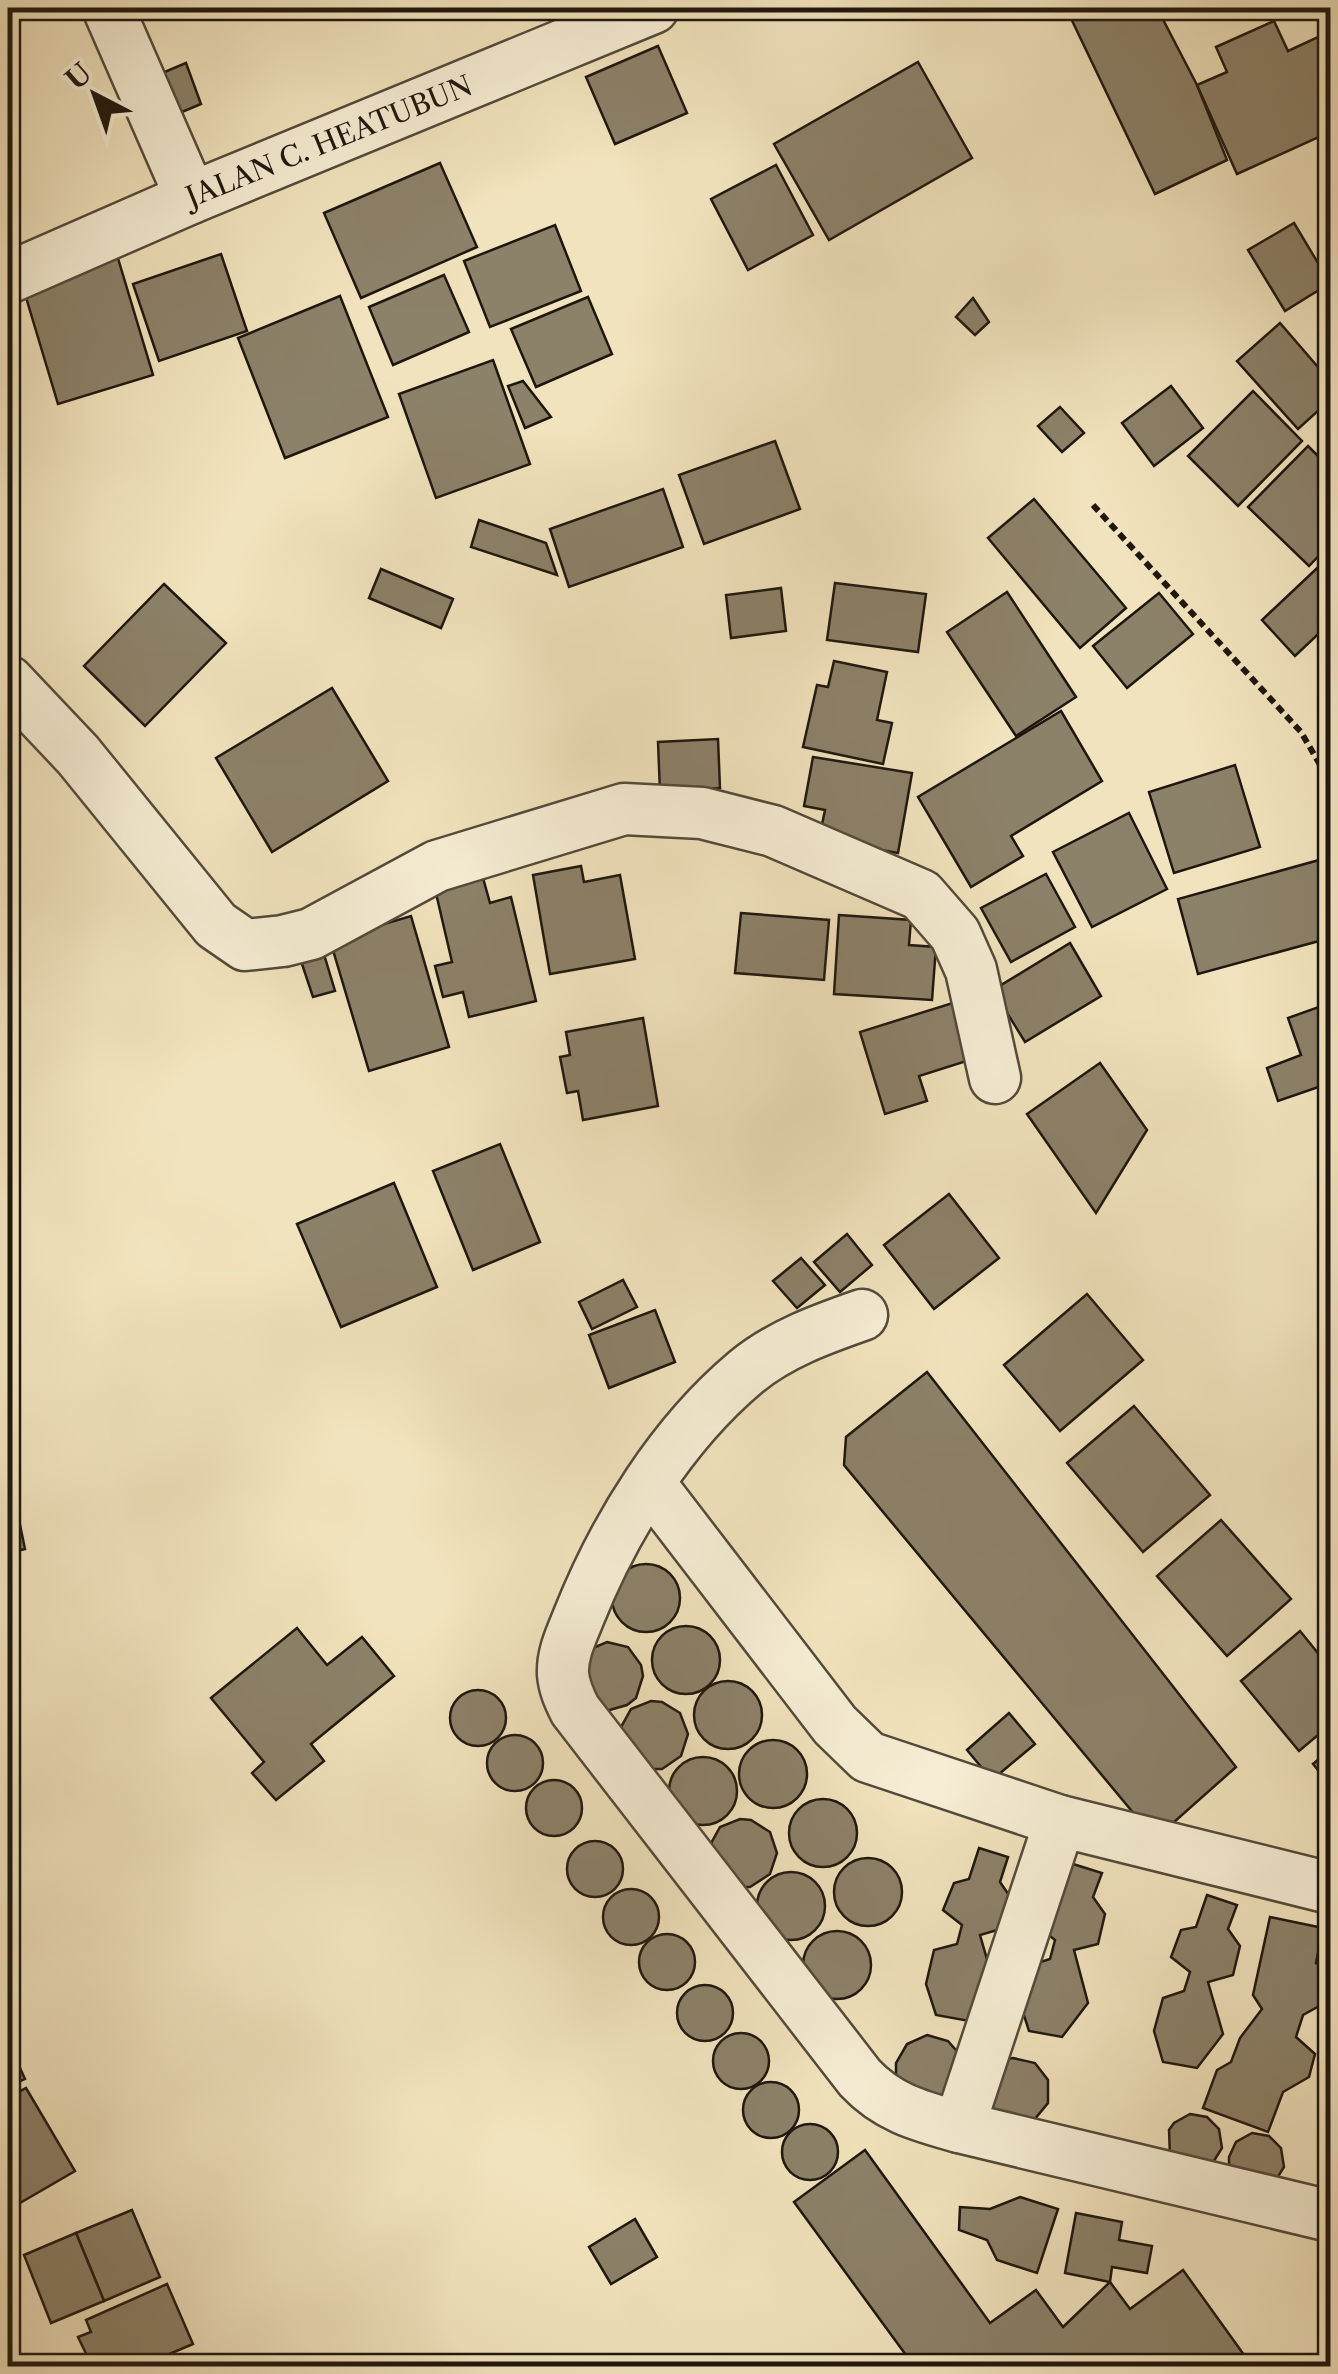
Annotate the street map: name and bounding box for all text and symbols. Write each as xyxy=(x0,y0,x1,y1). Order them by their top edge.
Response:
north arrow xyxy=(45,45,145,145)
text: U xyxy=(59,56,99,96)
street label: JALAN C. HEATUBUN xyxy=(177,68,477,215)

